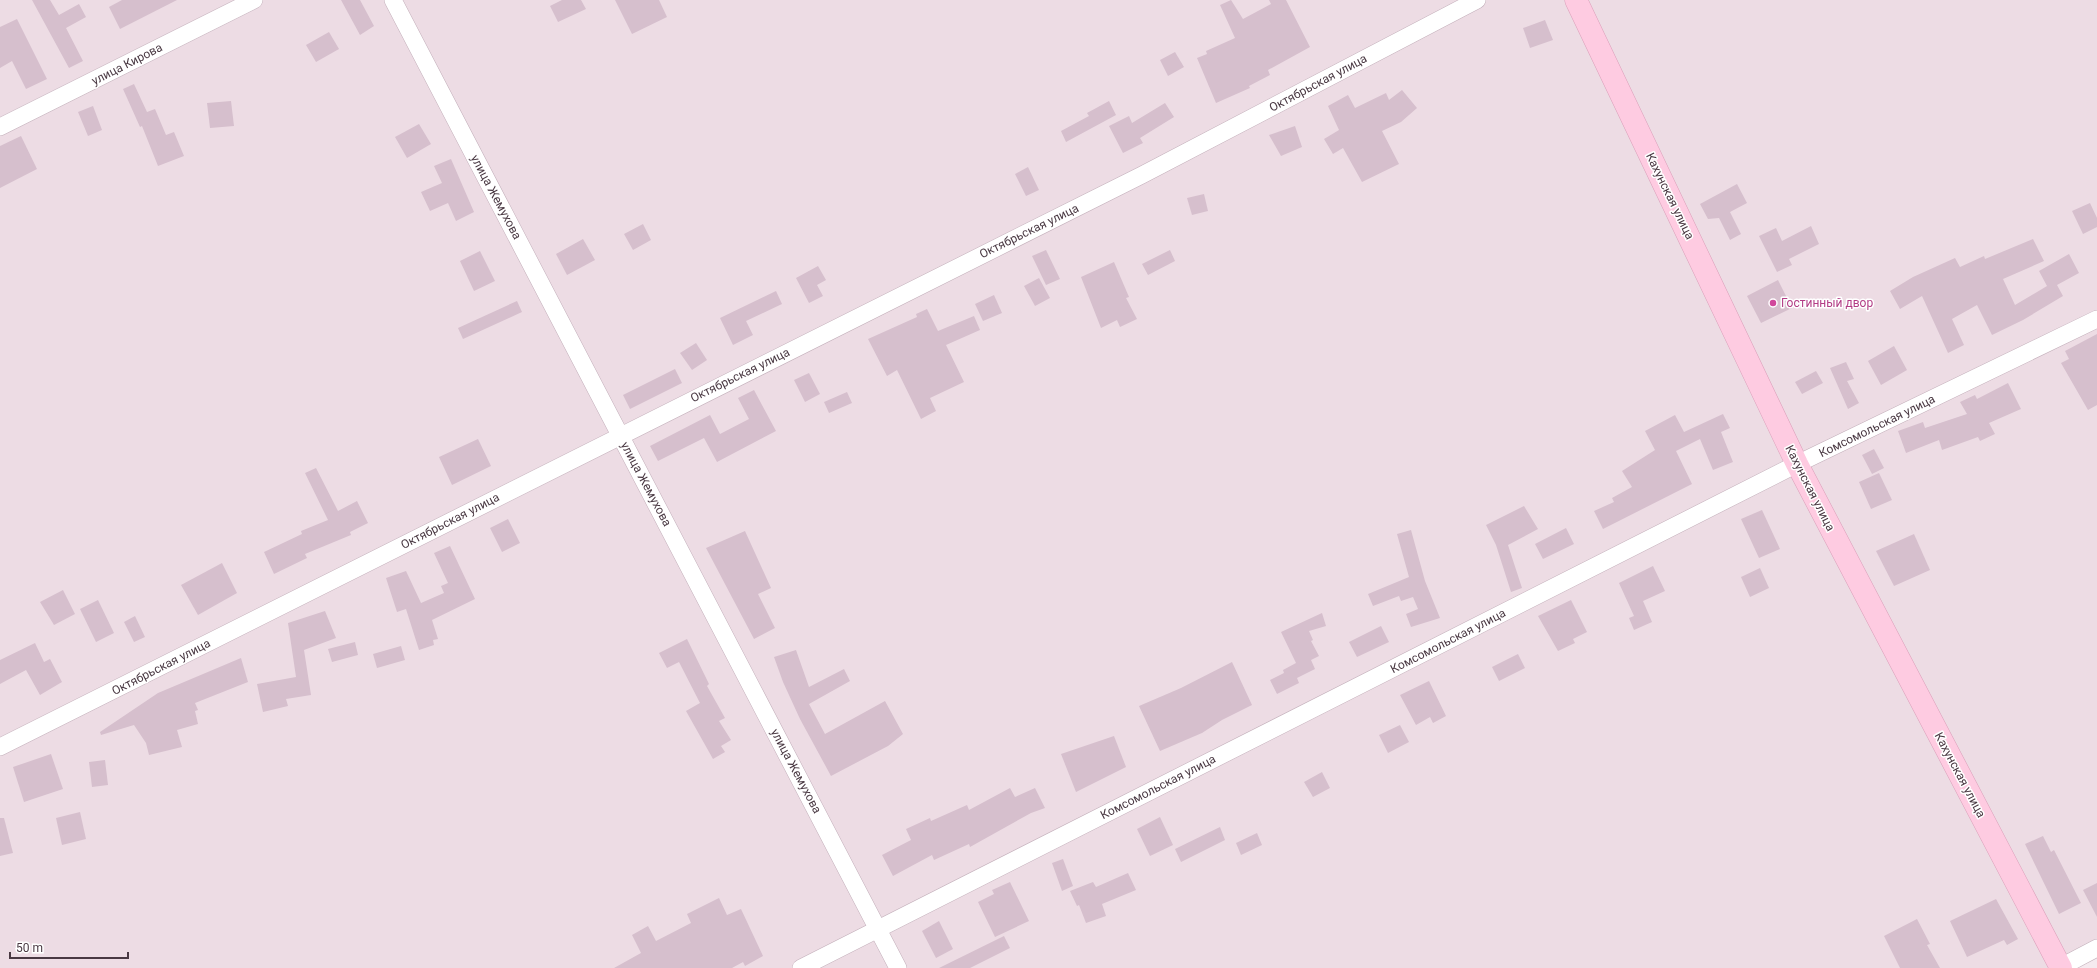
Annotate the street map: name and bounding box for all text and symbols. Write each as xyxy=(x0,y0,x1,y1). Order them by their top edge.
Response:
street label: улица Кирова xyxy=(89,40,165,88)
street label: Октябрьская улица xyxy=(1267,51,1369,115)
street label: Кахунская улица xyxy=(1643,150,1697,242)
street label: улица Жемухова xyxy=(468,152,524,242)
street label: Октябрьская улица xyxy=(977,201,1081,261)
place label: Гостинный двор xyxy=(1781,296,1873,310)
marker: Гостинный двор xyxy=(1768,298,1778,308)
street label: Октябрьская улица xyxy=(688,345,792,405)
street label: Комсомольская улица xyxy=(1817,392,1937,460)
street label: улица Жемухова xyxy=(618,439,674,529)
street label: Кахунская улица xyxy=(1782,443,1838,533)
street label: Октябрьская улица xyxy=(398,490,502,552)
street label: Комсомольская улица xyxy=(1388,606,1508,676)
street label: Октябрьская улица xyxy=(109,636,213,698)
street label: улица Жемухова xyxy=(768,726,824,816)
street label: Кахунская улица xyxy=(1932,730,1988,820)
street label: Комсомольская улица xyxy=(1098,752,1218,822)
scale bar xyxy=(10,934,128,960)
text: 50 m xyxy=(16,941,43,955)

